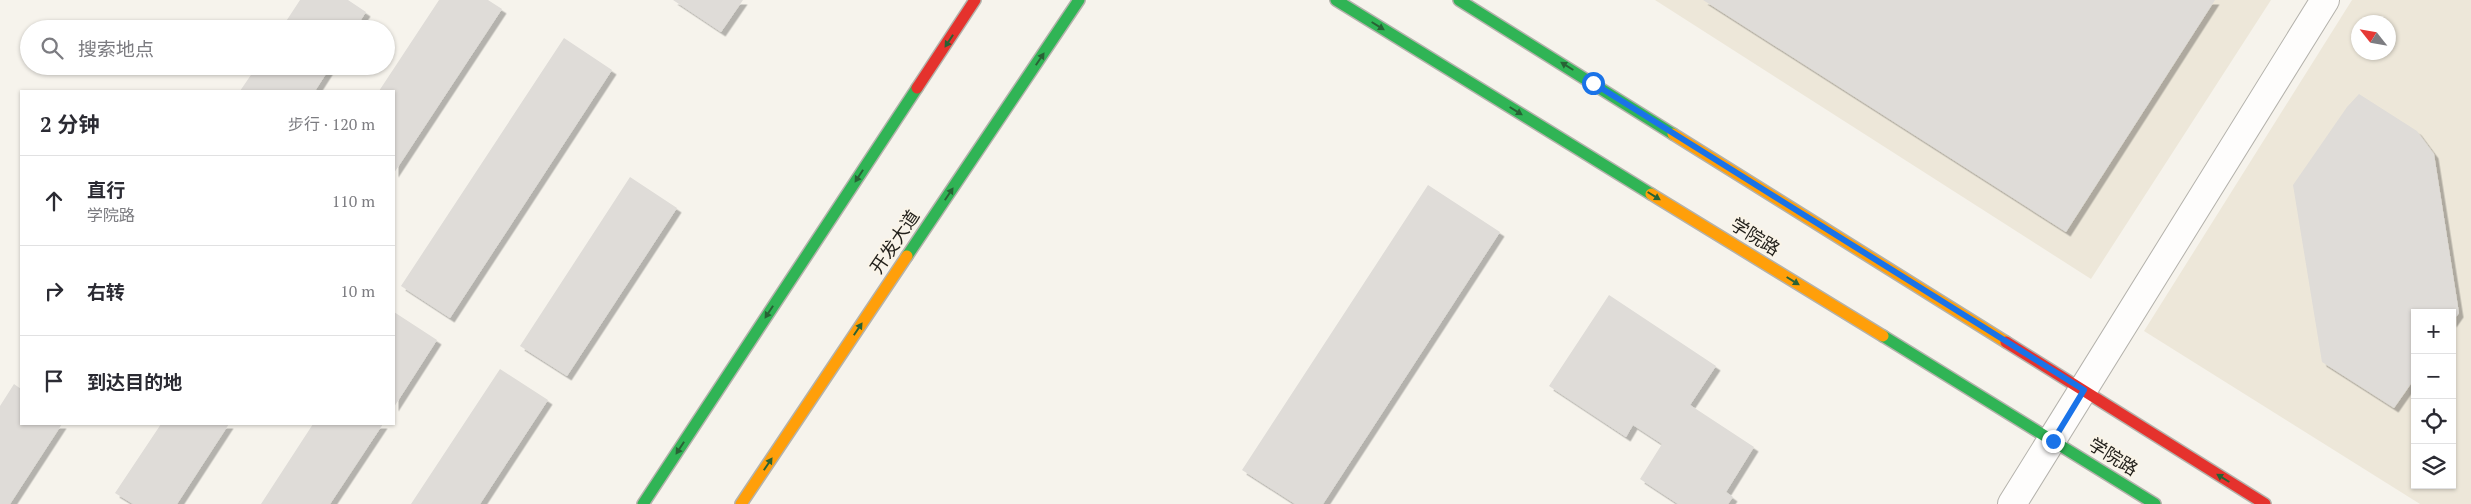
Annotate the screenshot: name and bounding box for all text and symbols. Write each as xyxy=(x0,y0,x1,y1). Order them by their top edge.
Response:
north arrow xyxy=(2351,15,2396,60)
search box xyxy=(20,20,395,75)
one-way arrow xyxy=(1371,21,1384,30)
icon: search xyxy=(38,34,66,62)
one-way arrow xyxy=(944,34,953,47)
text: 搜索地点 xyxy=(78,36,154,61)
one-way arrow xyxy=(1035,52,1044,66)
one-way arrow xyxy=(1560,62,1573,71)
route start xyxy=(1582,72,1605,95)
one-way arrow xyxy=(1510,106,1523,115)
text: 2 分钟 xyxy=(40,110,100,138)
text: 步行 · 120 m xyxy=(288,113,375,135)
one-way arrow xyxy=(854,170,864,183)
text: 直行 xyxy=(87,177,125,202)
icon: ahead xyxy=(40,187,68,215)
one-way arrow xyxy=(944,187,954,200)
text: 110 m xyxy=(332,190,375,212)
one-way arrow xyxy=(1648,191,1661,200)
text: 学院路 xyxy=(87,204,135,226)
street label: 开发大道 xyxy=(864,205,924,278)
street label: 学院路 xyxy=(1726,212,1785,261)
one-way arrow xyxy=(1786,276,1799,286)
icon: right xyxy=(40,277,68,305)
text: 右转 xyxy=(87,279,125,304)
text: 10 m xyxy=(340,280,375,302)
one-way arrow xyxy=(765,305,774,319)
map controls xyxy=(2411,309,2456,489)
button: + xyxy=(2411,309,2456,354)
one-way arrow xyxy=(853,322,863,335)
button: − xyxy=(2411,354,2456,399)
icon: arrive xyxy=(40,367,68,395)
text: 到达目的地 xyxy=(87,369,182,394)
button: locate xyxy=(2411,399,2456,444)
route end xyxy=(2042,430,2065,453)
street label: 学院路 xyxy=(2084,432,2143,481)
one-way arrow xyxy=(675,441,685,454)
button: layers xyxy=(2411,444,2456,489)
one-way arrow xyxy=(763,457,773,470)
one-way arrow xyxy=(2217,473,2230,483)

